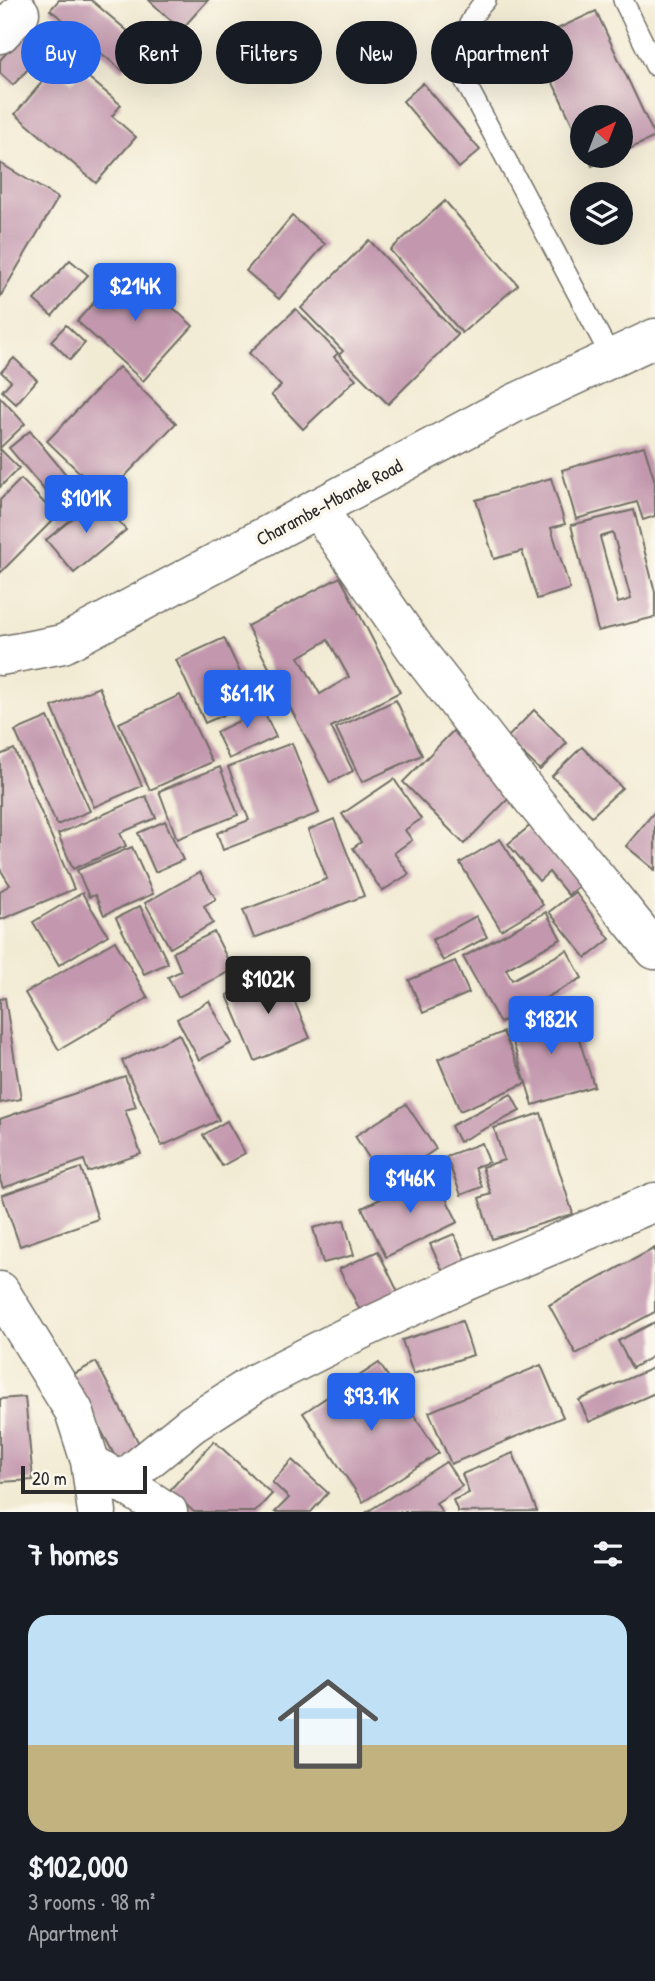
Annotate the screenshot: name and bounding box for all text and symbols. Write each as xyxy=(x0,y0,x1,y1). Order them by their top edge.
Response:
chip: Buy xyxy=(21,21,101,84)
chip: Rent xyxy=(115,21,202,84)
chip: Filters xyxy=(216,21,322,84)
chip: New xyxy=(336,21,417,84)
chip: Apartment xyxy=(431,21,573,84)
north arrow xyxy=(570,105,634,168)
map controls xyxy=(570,105,633,245)
button: layers xyxy=(570,182,633,245)
pin: $214K xyxy=(86,264,184,323)
text: $214K xyxy=(109,270,161,301)
street label: Charambe-Mbande Road xyxy=(251,452,407,552)
pin: $101K xyxy=(37,476,135,535)
text: $101K xyxy=(61,482,111,513)
pin: $61.1K xyxy=(190,670,304,730)
text: $61.1K xyxy=(220,677,274,708)
pin: $102K xyxy=(219,956,317,1016)
text: $102K xyxy=(241,963,295,994)
pin: $182K xyxy=(502,996,600,1056)
text: $182K xyxy=(525,1003,577,1034)
pin: $146K xyxy=(361,1156,459,1215)
text: $146K xyxy=(385,1162,435,1193)
pin: $93.1K xyxy=(314,1374,428,1433)
text: $93.1K xyxy=(343,1380,399,1411)
scale bar xyxy=(21,1463,147,1495)
text: 20 m xyxy=(32,1465,67,1491)
text: 7 homes xyxy=(28,1534,118,1574)
icon: filters xyxy=(589,1535,627,1573)
icon: home xyxy=(265,1661,391,1787)
text: $102,000 xyxy=(28,1846,128,1886)
text: 3 rooms · 98 m² xyxy=(28,1886,155,1917)
text: Apartment xyxy=(28,1917,118,1948)

